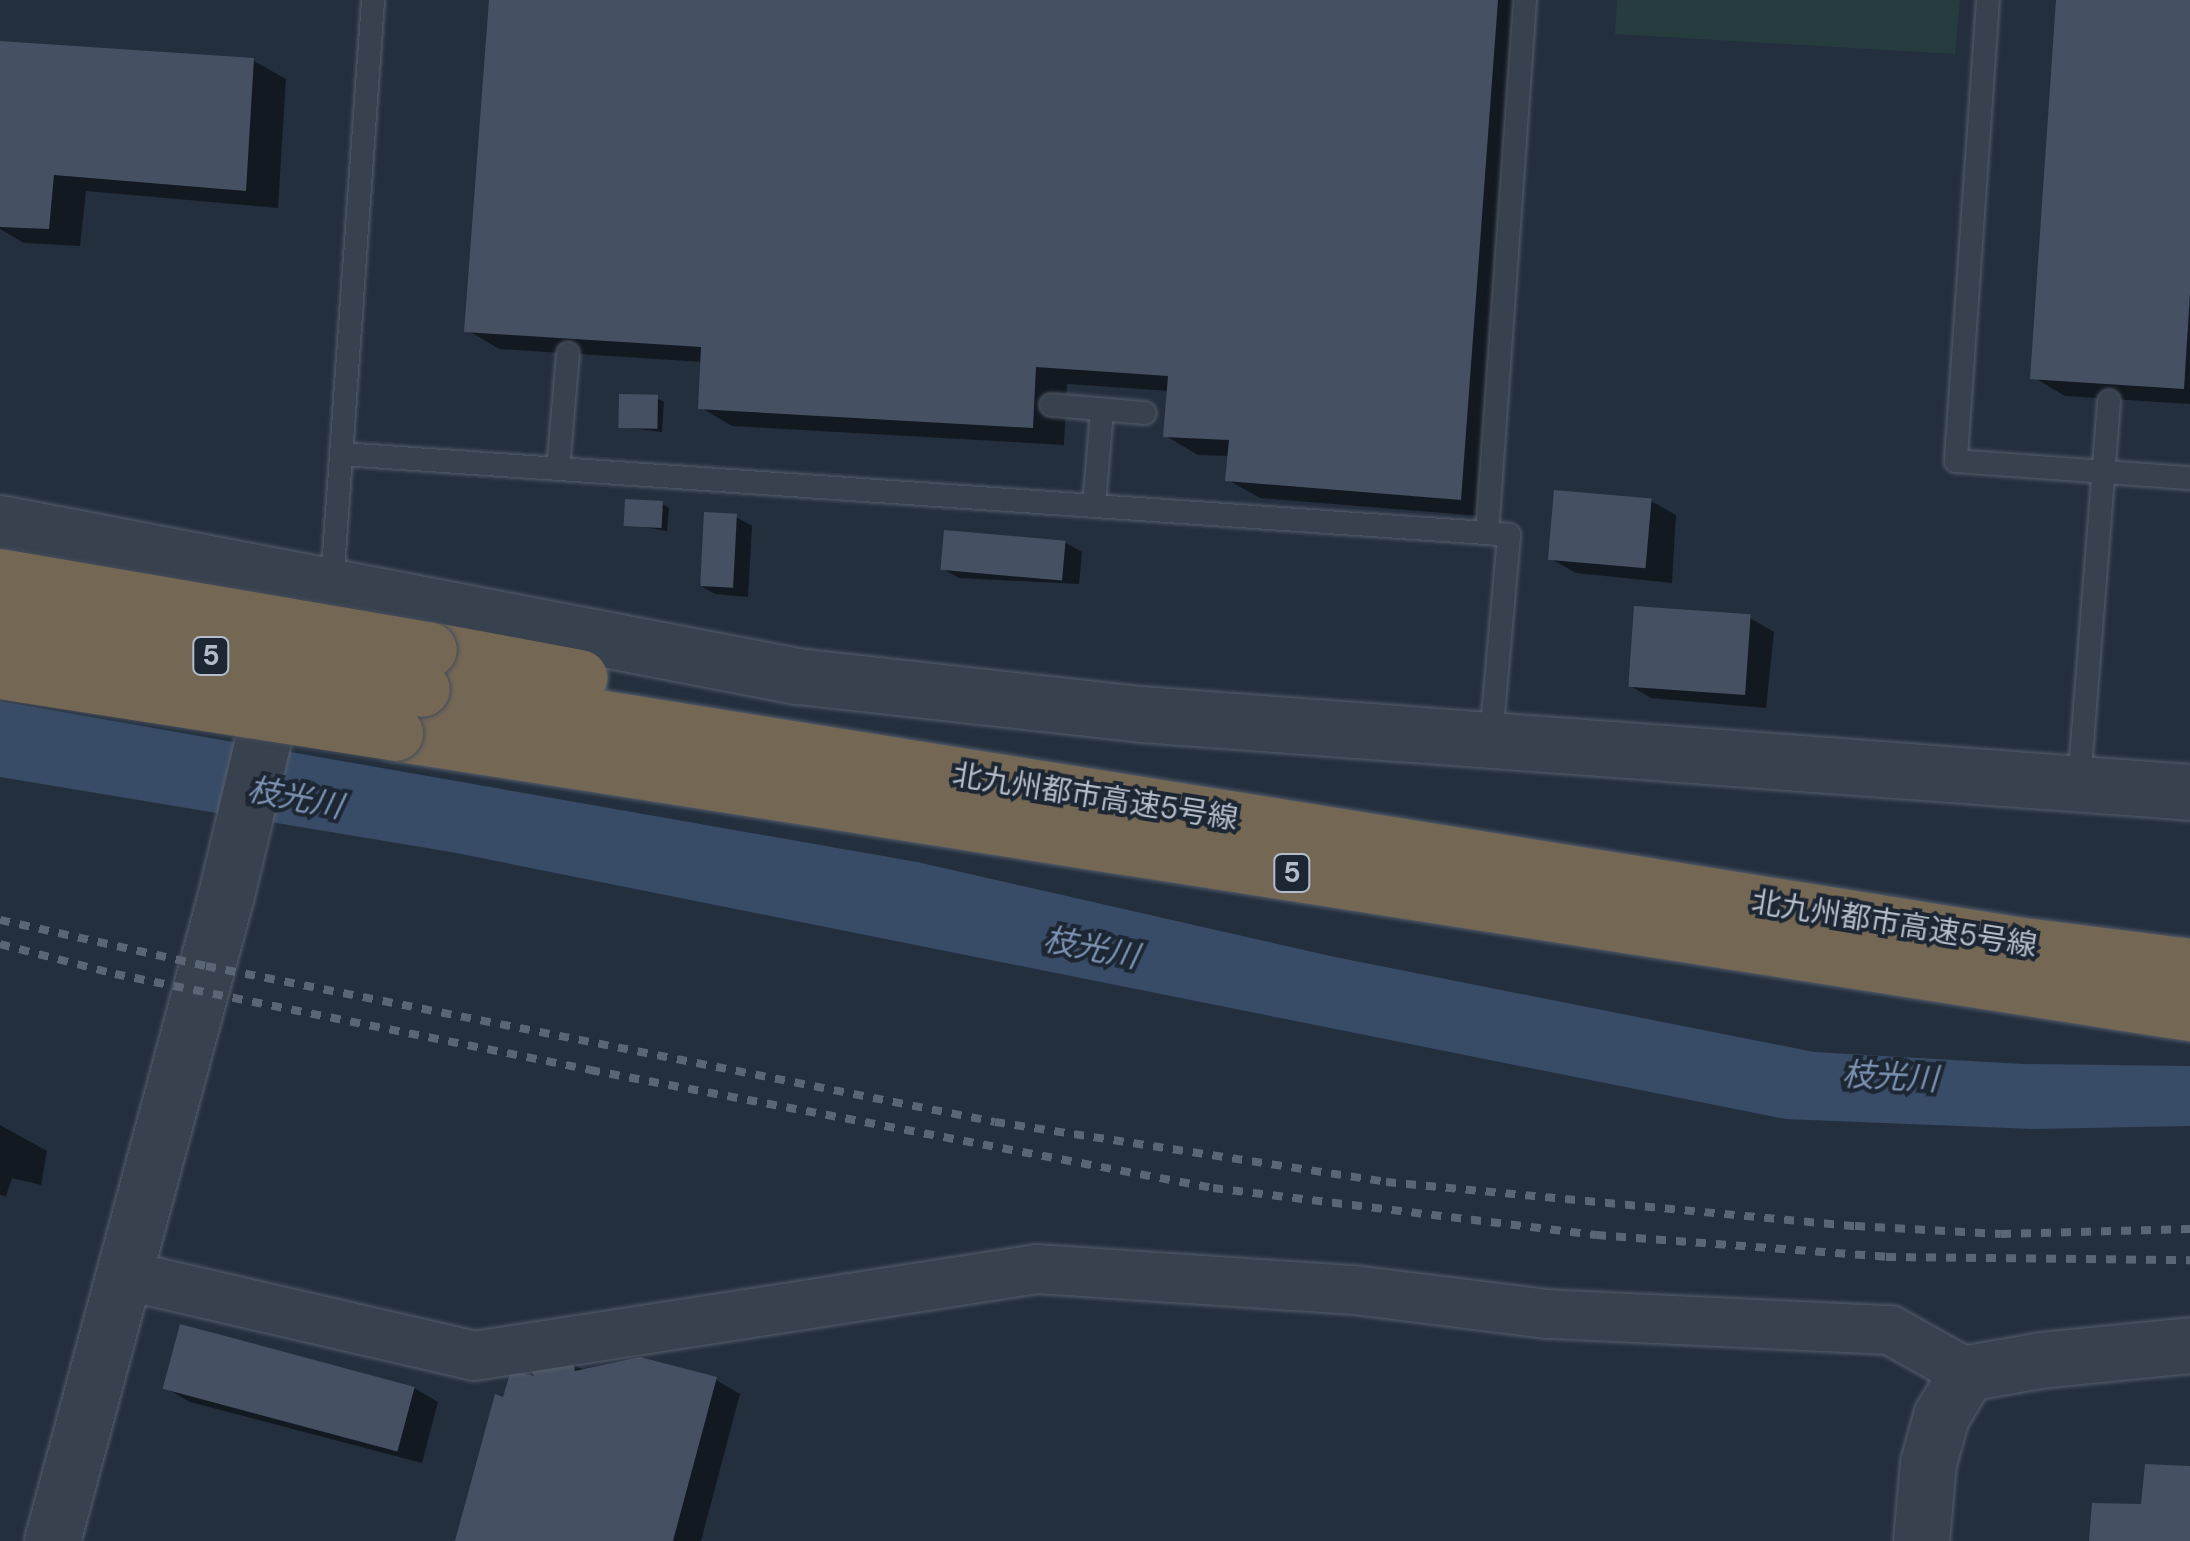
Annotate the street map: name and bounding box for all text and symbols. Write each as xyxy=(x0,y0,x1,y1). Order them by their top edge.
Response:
road number: 5 xyxy=(191,633,231,679)
street label: 北九州都市高速5号線 xyxy=(950,757,1240,837)
water label: 枝光川 xyxy=(244,770,346,826)
road number: 5 xyxy=(1272,850,1312,896)
street label: 北九州都市高速5号線 xyxy=(1749,884,2039,964)
water label: 枝光川 xyxy=(1040,920,1142,976)
water label: 枝光川 xyxy=(1841,1055,1939,1099)

